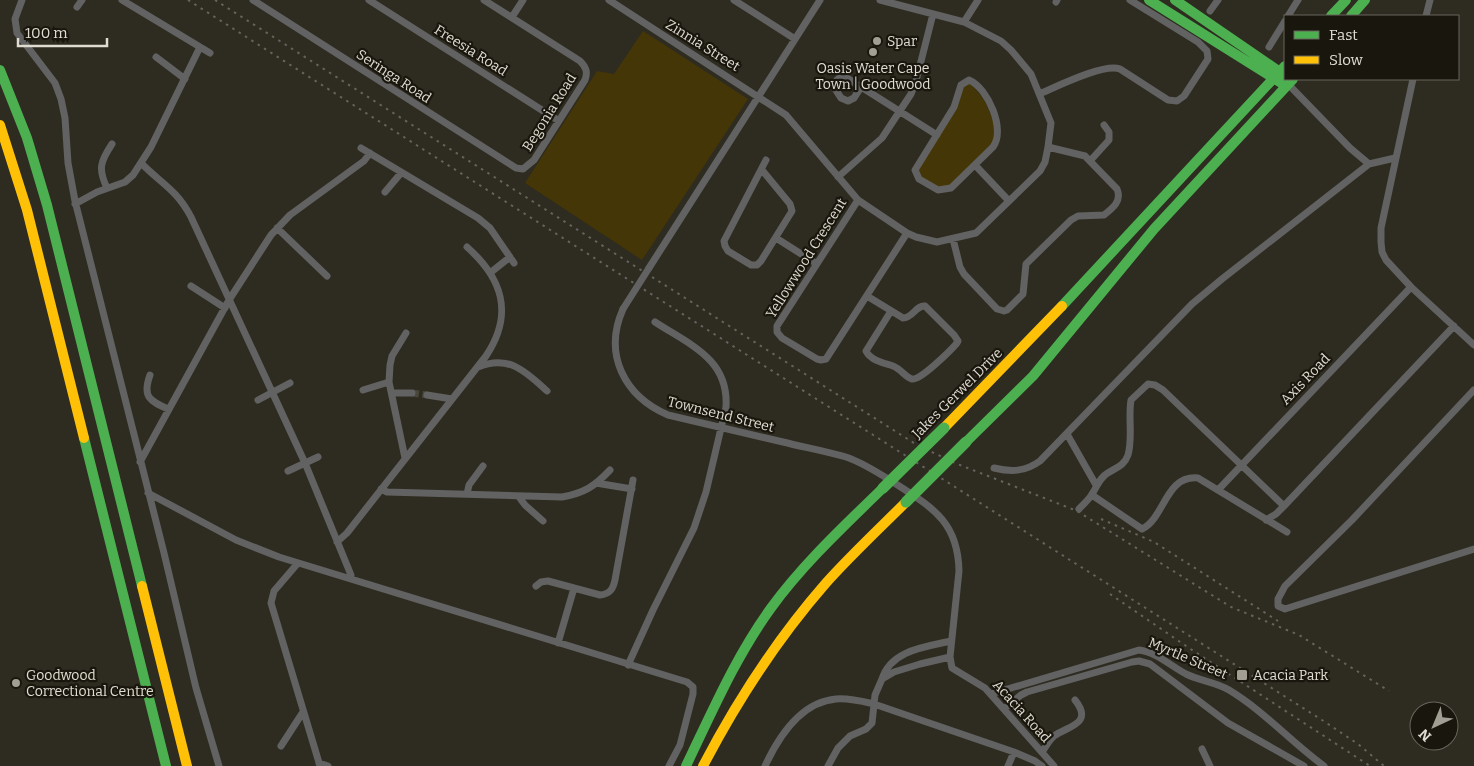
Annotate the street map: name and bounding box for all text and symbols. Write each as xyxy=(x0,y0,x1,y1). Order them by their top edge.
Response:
scale bar xyxy=(18,15,106,47)
legend xyxy=(1284,15,1459,80)
street label: Zinnia Street xyxy=(662,16,743,75)
street label: Freesia Road xyxy=(431,21,510,80)
text: 100 m xyxy=(25,24,68,42)
text: Fast xyxy=(1329,26,1358,44)
place label: Spar xyxy=(887,33,917,50)
marker: Spar xyxy=(871,35,883,47)
street label: Seringa Road xyxy=(353,46,434,107)
marker: Oasis Water Cape Town | Goodwood xyxy=(867,46,879,58)
text: Slow xyxy=(1329,51,1364,69)
place label: Oasis Water Cape Town | Goodwood xyxy=(815,60,931,93)
street label: Begonia Road xyxy=(519,70,580,154)
street label: Yellowwood Crescent xyxy=(763,195,850,321)
street label: Jakes Gerwel Drive xyxy=(908,345,1006,443)
street label: Axis Road xyxy=(1277,350,1334,408)
street label: Townsend Street xyxy=(666,393,776,436)
street label: Myrtle Street xyxy=(1146,634,1230,683)
place label: Goodwood Correctional Centre xyxy=(26,667,154,700)
place label: Acacia Park xyxy=(1253,667,1328,684)
marker: Acacia Park xyxy=(1235,668,1249,682)
street label: Acacia Road xyxy=(989,676,1054,746)
marker: Goodwood Correctional Centre xyxy=(10,677,22,689)
north arrow xyxy=(1409,701,1459,751)
text: N xyxy=(1415,725,1435,745)

